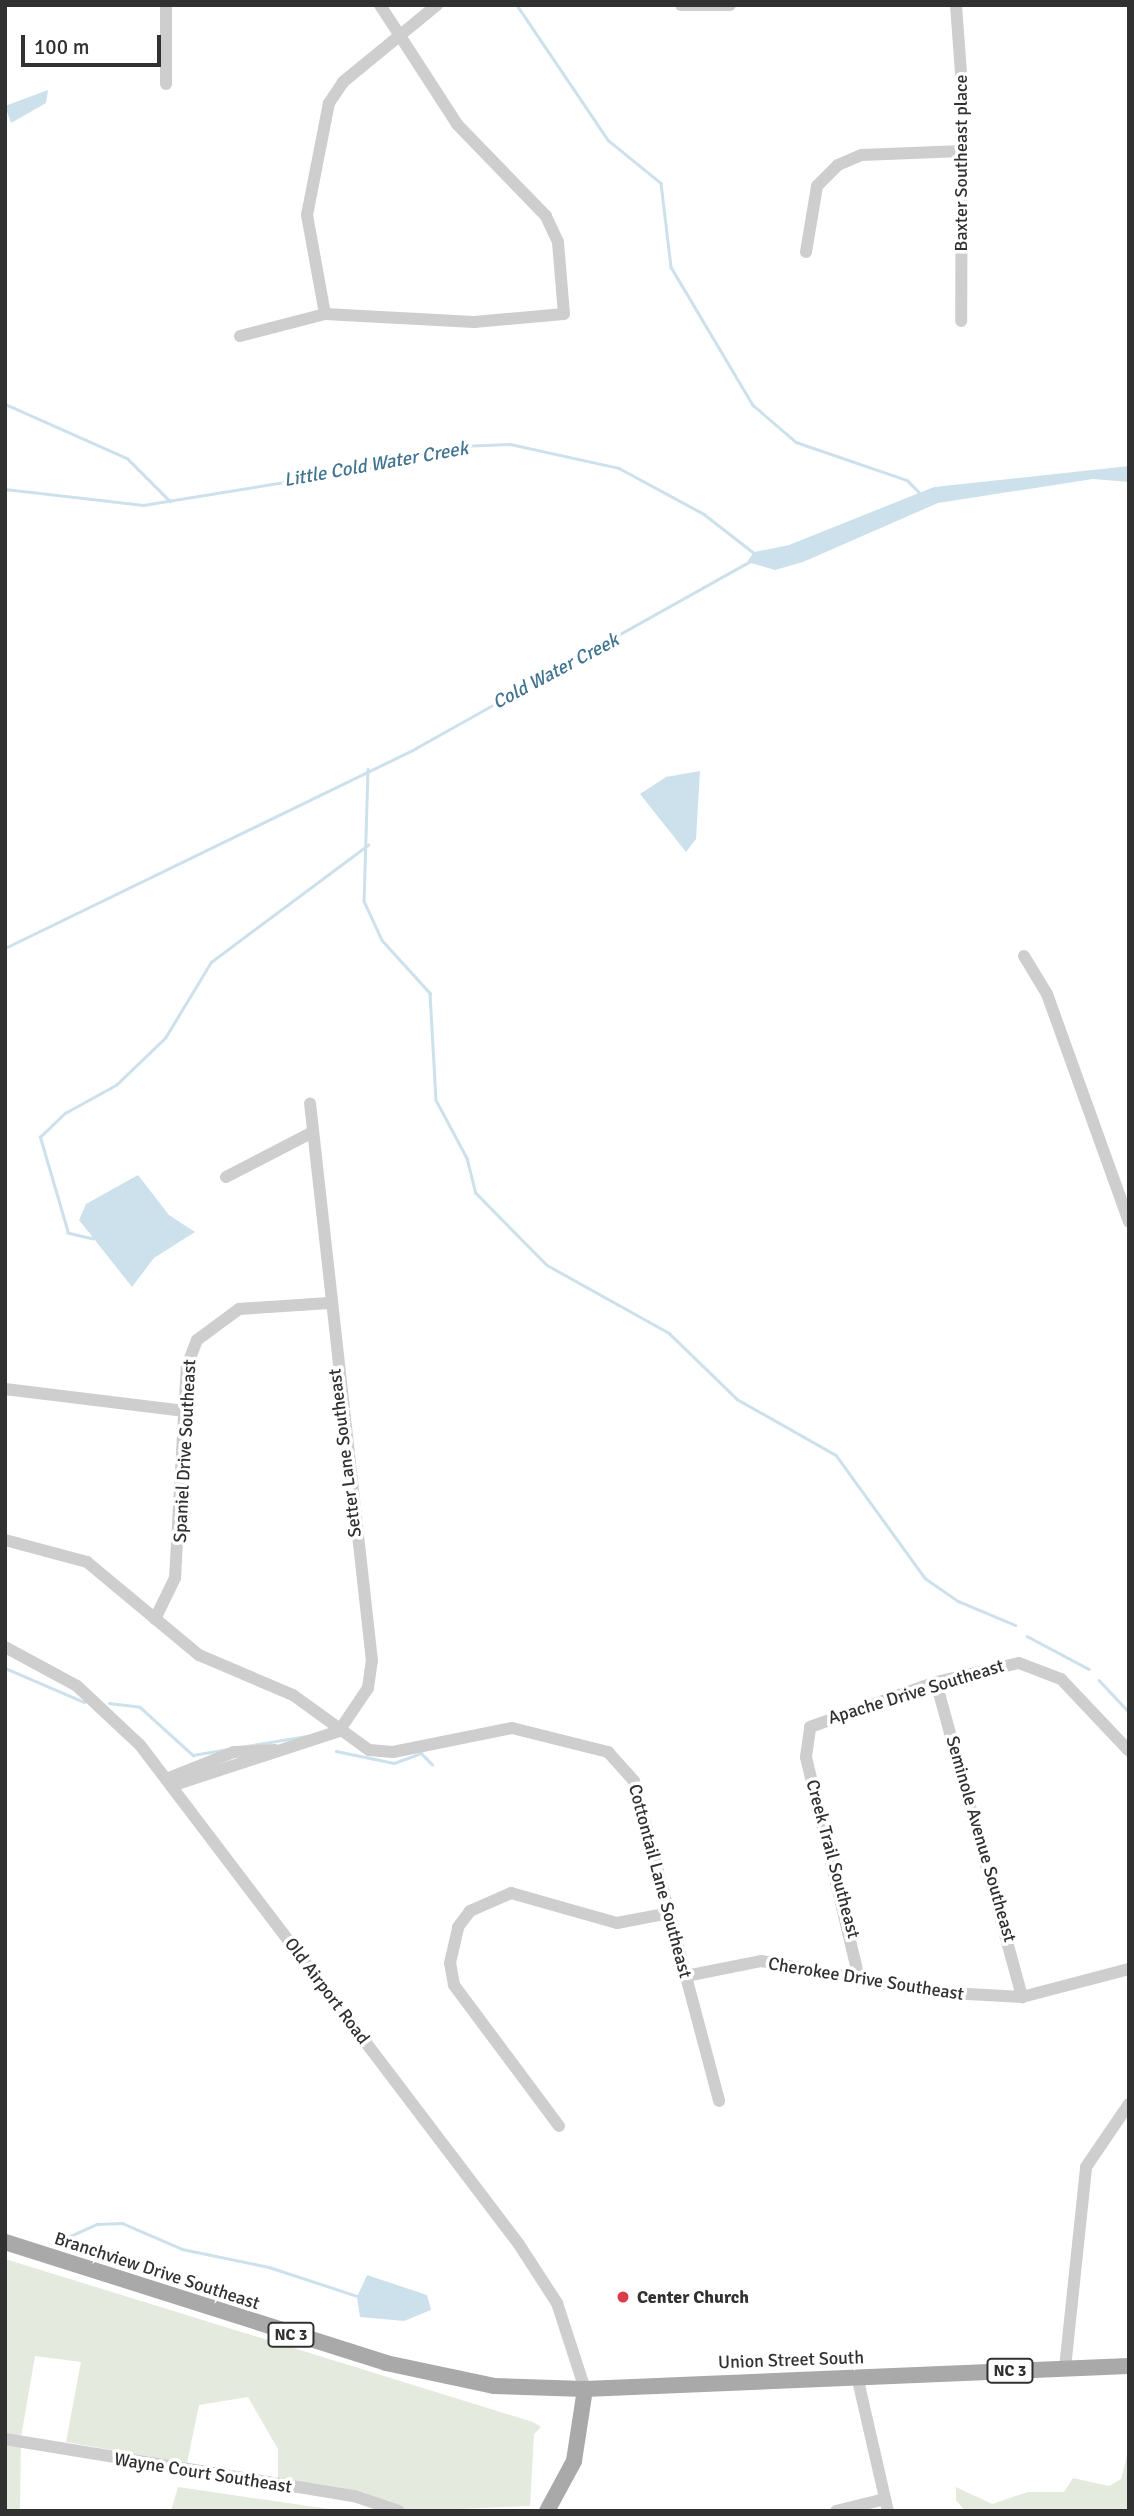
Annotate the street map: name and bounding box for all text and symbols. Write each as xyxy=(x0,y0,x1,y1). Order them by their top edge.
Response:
scale bar xyxy=(24,21,164,65)
text: 100 m xyxy=(34,34,89,60)
street label: Baxter Southeast place xyxy=(950,75,972,251)
water label: Little Cold Water Creek xyxy=(282,438,470,492)
water label: Cold Water Creek xyxy=(489,629,623,715)
street label: Spaniel Drive Southeast xyxy=(169,1359,201,1543)
street label: Setter Lane Southeast xyxy=(324,1367,366,1539)
street label: Apache Drive Southeast xyxy=(825,1655,1007,1729)
street label: Seminole Avenue Southeast xyxy=(941,1733,1021,1945)
street label: Creek Trail Southeast xyxy=(801,1777,865,1941)
street label: Cottontail Lane Southeast xyxy=(624,1782,696,1980)
street label: Old Airport Road xyxy=(280,1934,374,2048)
street label: Cherokee Drive Southeast xyxy=(767,1953,965,2005)
street label: Branchview Drive Southeast xyxy=(52,2228,262,2314)
place label: Center Church xyxy=(637,2286,749,2308)
marker: Center Church xyxy=(615,2289,631,2305)
road number: NC 3 xyxy=(266,2322,316,2348)
street label: Union Street South xyxy=(718,2347,864,2373)
road number: NC 3 xyxy=(986,2358,1034,2384)
street label: Wayne Court Southeast xyxy=(113,2448,293,2498)

